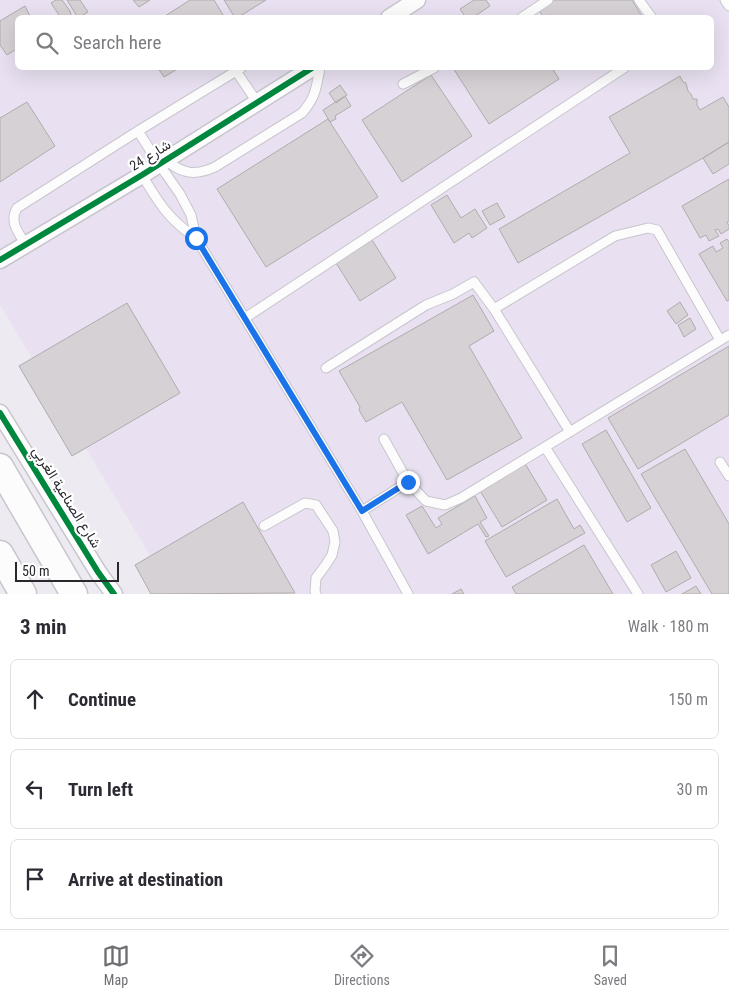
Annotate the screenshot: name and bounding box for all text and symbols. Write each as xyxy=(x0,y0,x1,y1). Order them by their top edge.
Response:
search box xyxy=(15,15,714,70)
icon: search xyxy=(33,29,61,57)
text: Search here xyxy=(73,31,161,54)
street label: شارع 24 xyxy=(127,136,175,176)
route start xyxy=(185,227,208,250)
street label: شارع الصناعية الغربي xyxy=(26,443,105,553)
route end xyxy=(397,471,420,494)
scale bar xyxy=(15,559,119,582)
text: 50 m xyxy=(22,563,50,579)
text: 3 min xyxy=(20,615,67,639)
text: Walk · 180 m xyxy=(628,617,709,636)
icon: ahead xyxy=(21,685,49,713)
text: Continue xyxy=(68,688,136,711)
text: 150 m xyxy=(669,690,708,709)
icon: left xyxy=(21,775,49,803)
text: Turn left xyxy=(68,778,133,801)
text: 30 m xyxy=(676,780,708,799)
icon: arrive xyxy=(21,865,49,893)
text: Arrive at destination xyxy=(68,868,223,891)
tab: Map xyxy=(102,942,130,988)
tab: Directions xyxy=(334,942,390,988)
tab: Saved xyxy=(594,942,627,988)

